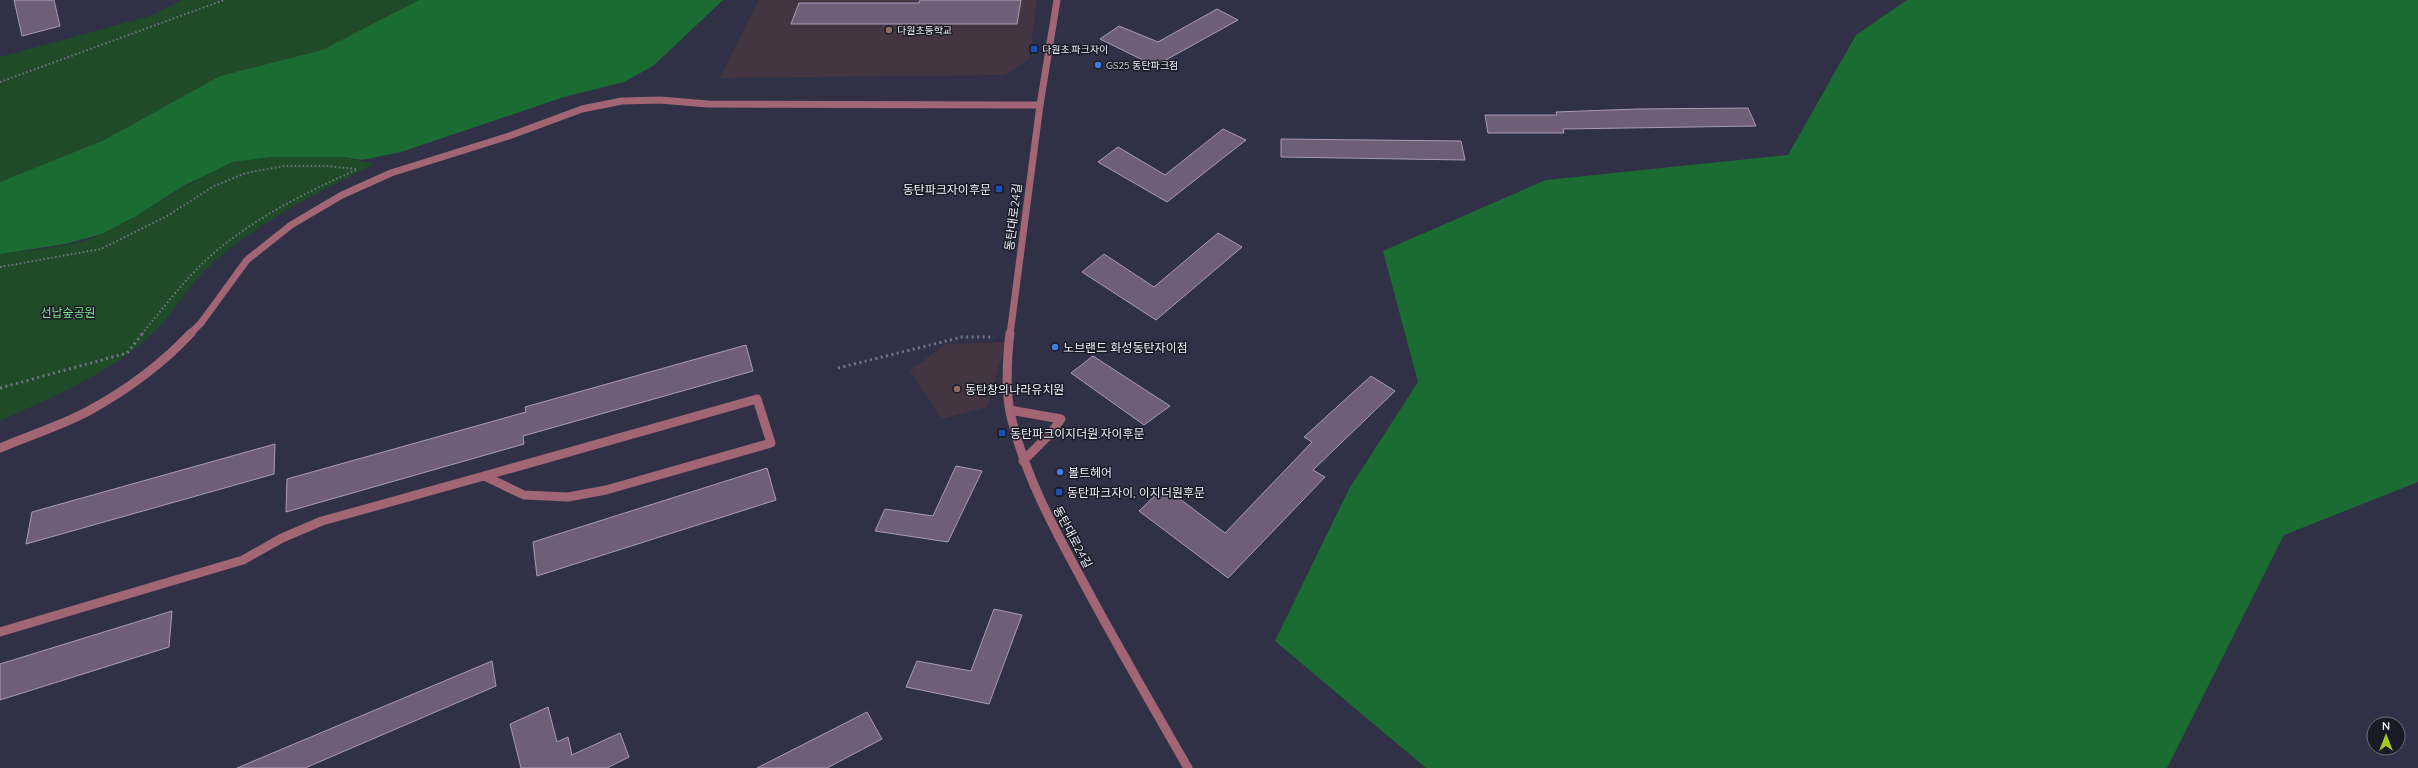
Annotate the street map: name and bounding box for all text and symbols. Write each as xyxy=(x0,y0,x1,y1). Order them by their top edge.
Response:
place label: 다원초등학교 xyxy=(897,24,952,37)
marker: 다원초등학교 xyxy=(884,25,894,35)
place label: 다원초.파크자이 xyxy=(1042,43,1108,56)
marker: 다원초.파크자이 xyxy=(1029,44,1039,54)
place label: GS25 동탄파크점 xyxy=(1106,59,1178,72)
marker: GS25 동탄파크점 xyxy=(1093,60,1103,70)
place label: 동탄파크자이후문 xyxy=(903,182,991,197)
street label: 동탄대로24길 xyxy=(1001,182,1025,252)
marker: 동탄파크자이후문 xyxy=(994,184,1004,194)
park label: 선납숲공원 xyxy=(40,305,96,320)
place label: 노브랜드 화성동탄자이점 xyxy=(1063,340,1188,355)
marker: 노브랜드 화성동탄자이점 xyxy=(1050,342,1060,352)
place label: 동탄창의나라유치원 xyxy=(965,382,1064,397)
marker: 동탄창의나라유치원 xyxy=(952,384,962,394)
place label: 동탄파크이지더원.자이후문 xyxy=(1010,426,1145,441)
marker: 동탄파크이지더원.자이후문 xyxy=(997,428,1007,438)
place label: 볼트헤어 xyxy=(1068,465,1112,480)
marker: 볼트헤어 xyxy=(1055,467,1065,477)
place label: 동탄파크자이, 이지더원후문 xyxy=(1067,485,1205,500)
marker: 동탄파크자이, 이지더원후문 xyxy=(1054,487,1064,497)
street label: 동탄대로24길 xyxy=(1050,503,1096,571)
north arrow xyxy=(2366,716,2406,756)
text: N xyxy=(2382,719,2390,733)

